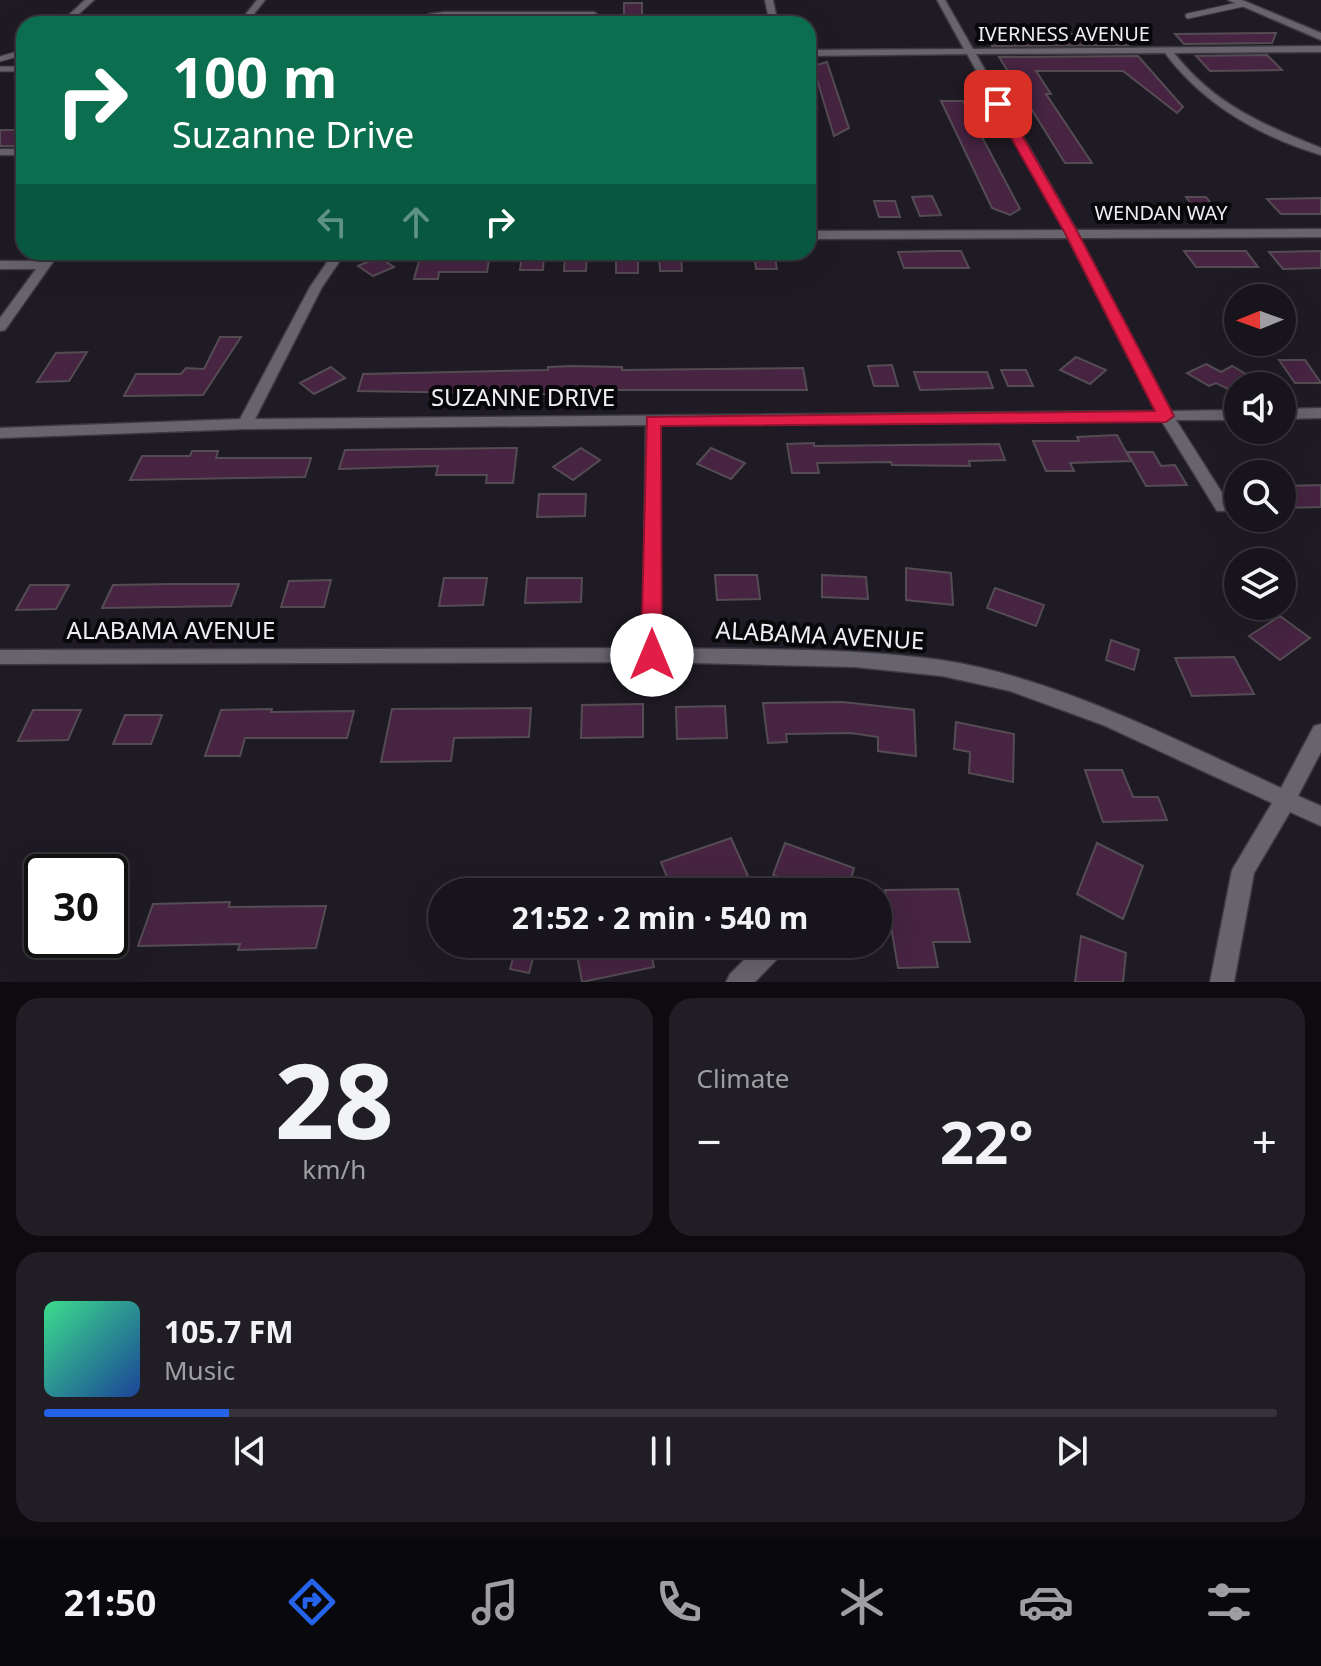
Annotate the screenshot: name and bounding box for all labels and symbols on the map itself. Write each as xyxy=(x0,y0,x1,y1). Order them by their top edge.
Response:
street label: IVERNESS AVENUE xyxy=(978,20,1150,47)
pin xyxy=(964,70,1032,138)
street label: WENDAN WAY xyxy=(1095,199,1228,226)
north arrow xyxy=(1224,284,1296,356)
street label: SUZANNE DRIVE xyxy=(431,380,615,413)
street label: ALABAMA AVENUE xyxy=(67,613,275,646)
position arrow xyxy=(610,613,694,697)
street label: ALABAMA AVENUE xyxy=(715,613,925,656)
speed limit sign: 30 xyxy=(24,854,128,958)

